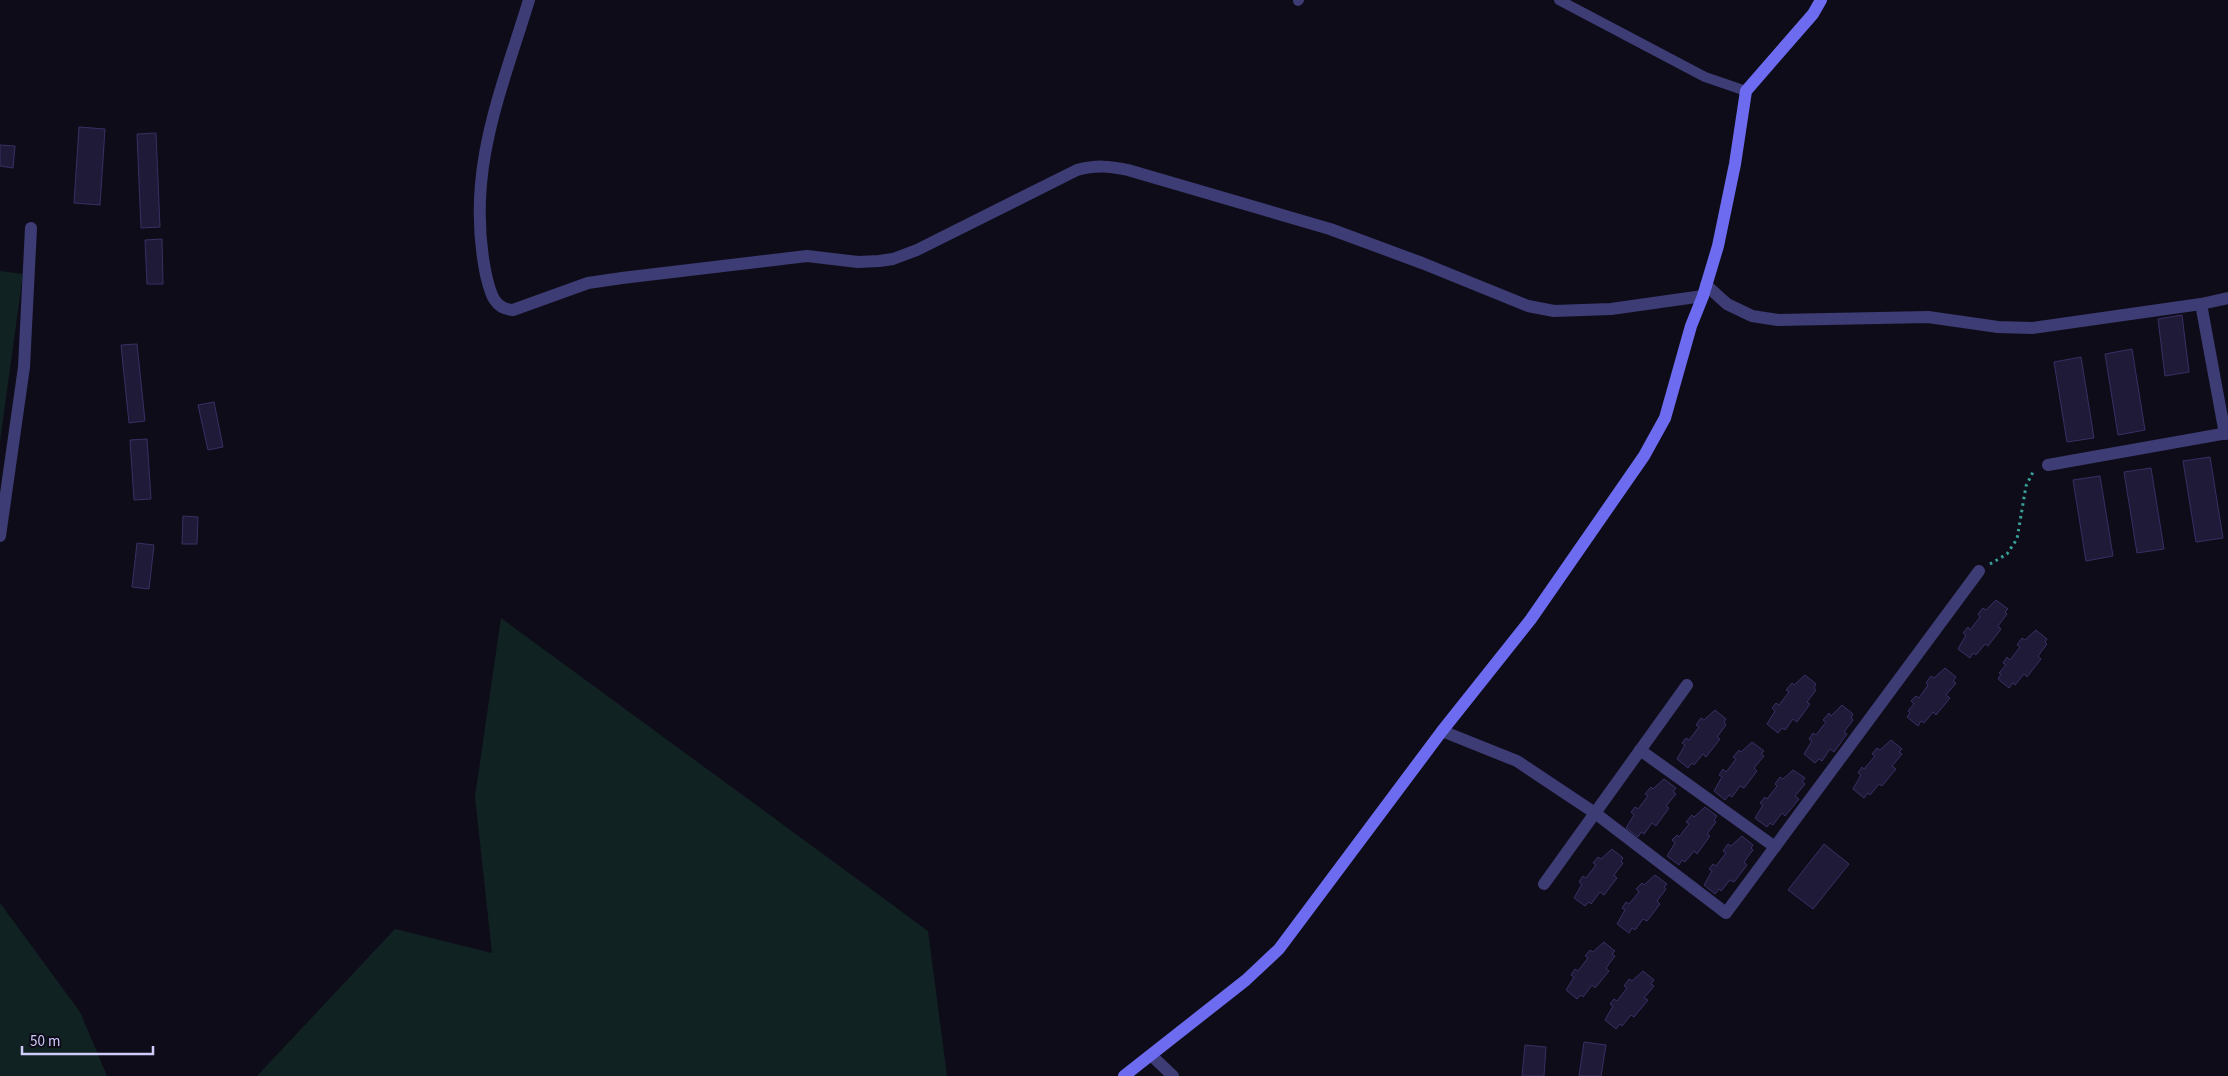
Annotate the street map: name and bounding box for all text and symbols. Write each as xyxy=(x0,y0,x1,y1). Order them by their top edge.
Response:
scale bar xyxy=(22,1024,154,1056)
text: 50 m xyxy=(30,1031,60,1052)

